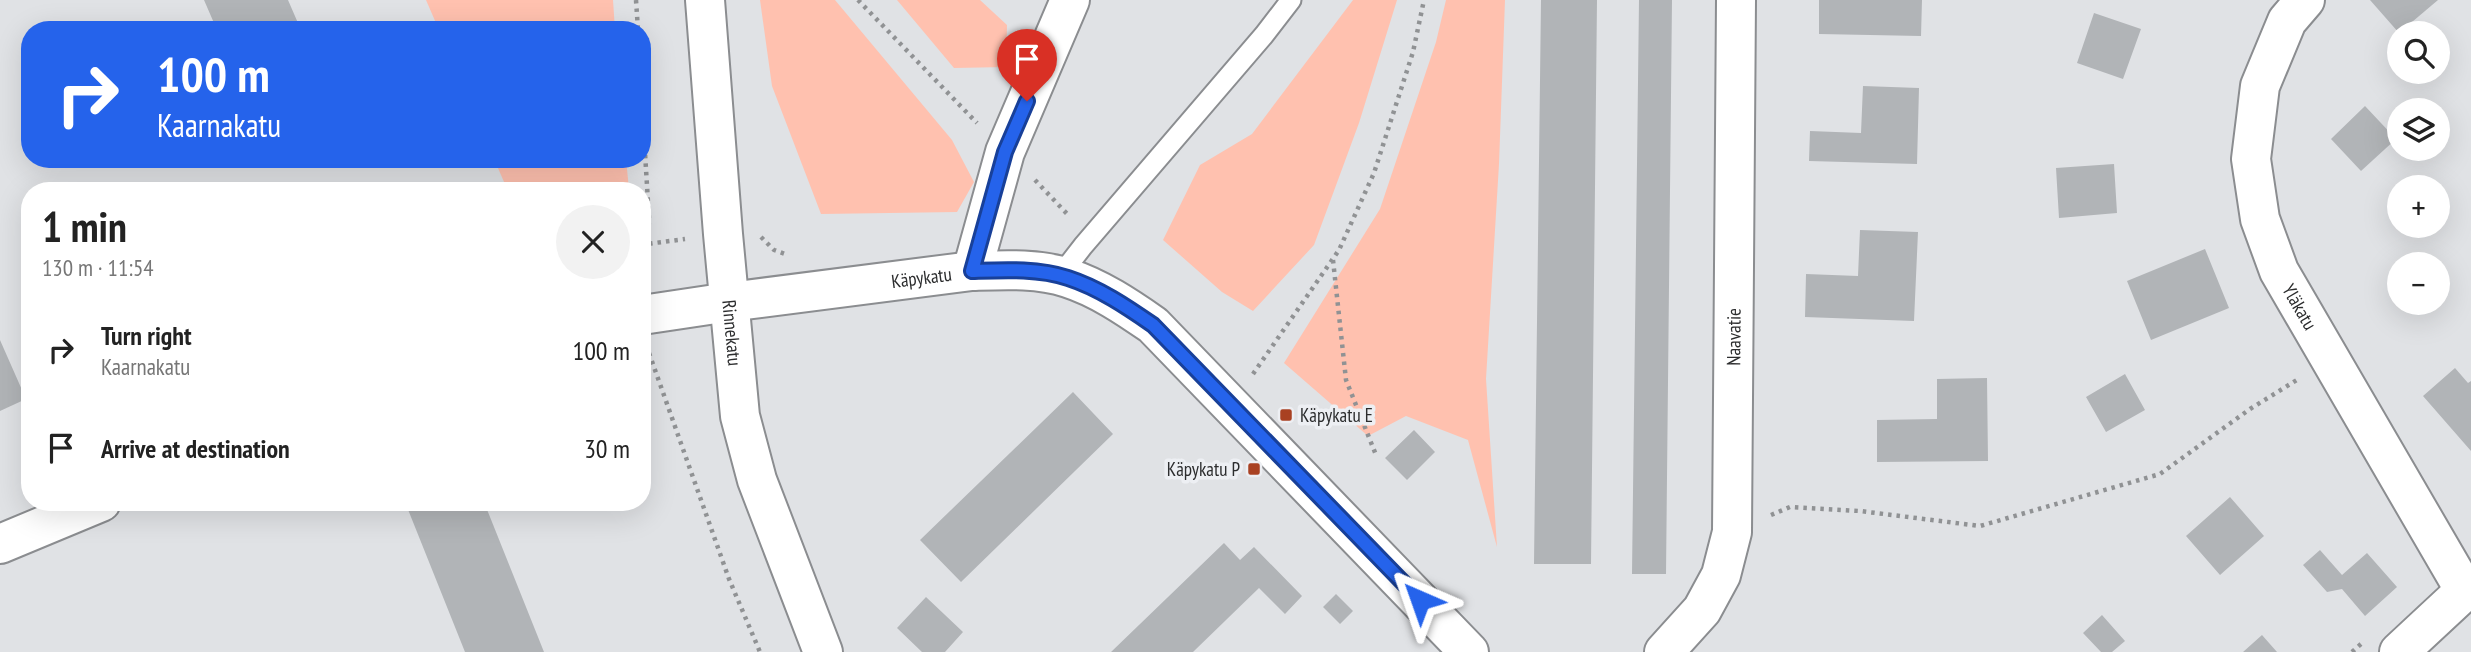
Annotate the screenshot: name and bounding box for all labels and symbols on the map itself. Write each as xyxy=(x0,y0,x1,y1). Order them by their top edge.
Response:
pin xyxy=(997,29,1057,101)
street label: Käpykatu xyxy=(890,262,953,293)
street label: Yläkatu xyxy=(2277,279,2323,334)
street label: Rinnekatu xyxy=(717,299,747,367)
street label: Naavatie xyxy=(1721,308,1746,366)
place label: Käpykatu E xyxy=(1300,403,1373,427)
marker: Käpykatu E xyxy=(1278,407,1294,423)
place label: Käpykatu P xyxy=(1167,457,1240,481)
marker: Käpykatu P xyxy=(1246,461,1262,477)
position arrow xyxy=(1383,563,1457,637)

